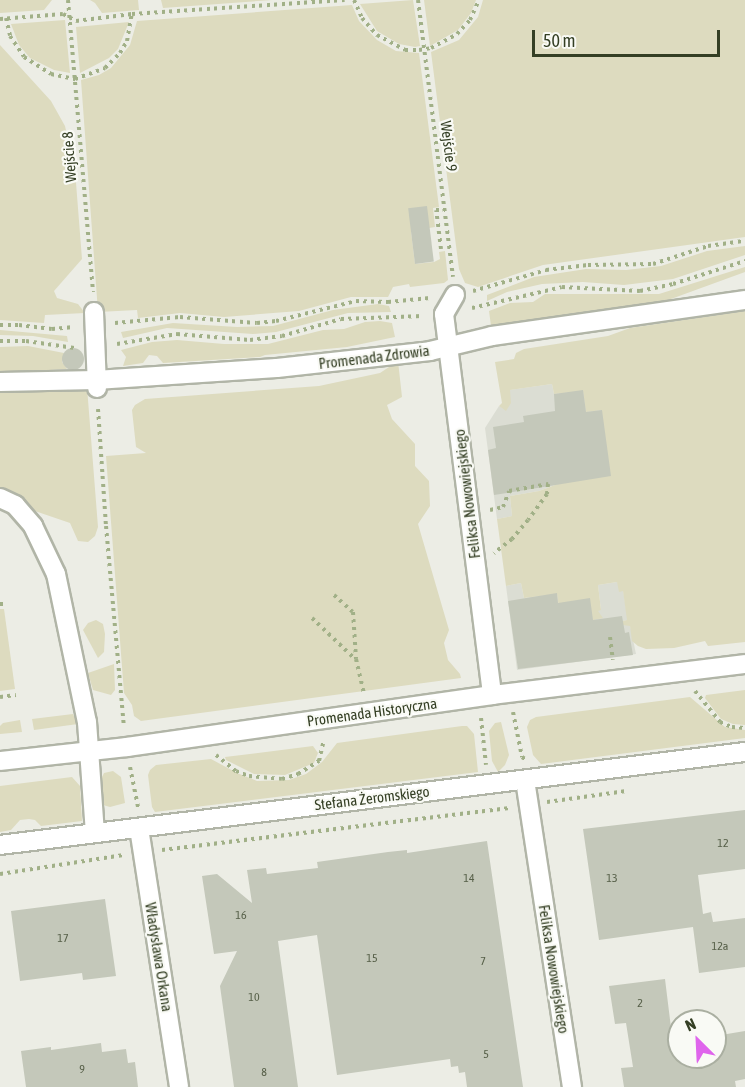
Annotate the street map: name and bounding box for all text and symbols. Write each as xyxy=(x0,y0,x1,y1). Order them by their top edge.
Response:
scale bar xyxy=(535,18,722,56)
text: 50 m xyxy=(543,30,575,51)
street label: Wejście 9 xyxy=(437,120,461,172)
street label: Wejście 8 xyxy=(58,131,80,183)
street label: Promenada Zdrowia xyxy=(318,341,430,373)
street label: Feliksa Nowowiejskiego xyxy=(450,428,484,560)
street label: Promenada Historyczna xyxy=(306,694,438,730)
street label: Stefana Żeromskiego xyxy=(314,782,430,814)
house number: 12 xyxy=(717,837,729,851)
house number: 14 xyxy=(463,872,475,886)
house number: 13 xyxy=(606,872,618,886)
street label: Władysława Orkana xyxy=(141,901,177,1013)
street label: Feliksa Nowowiejskiego xyxy=(535,903,573,1035)
house number: 16 xyxy=(235,909,247,923)
house number: 17 xyxy=(57,932,69,946)
house number: 12a xyxy=(712,940,728,954)
house number: 15 xyxy=(366,952,378,966)
house number: 7 xyxy=(480,955,486,969)
house number: 10 xyxy=(248,991,260,1005)
house number: 2 xyxy=(637,997,643,1011)
north arrow xyxy=(667,1009,727,1069)
text: N xyxy=(683,1014,698,1035)
house number: 5 xyxy=(483,1048,489,1062)
house number: 9 xyxy=(79,1063,85,1077)
house number: 8 xyxy=(261,1066,267,1080)

